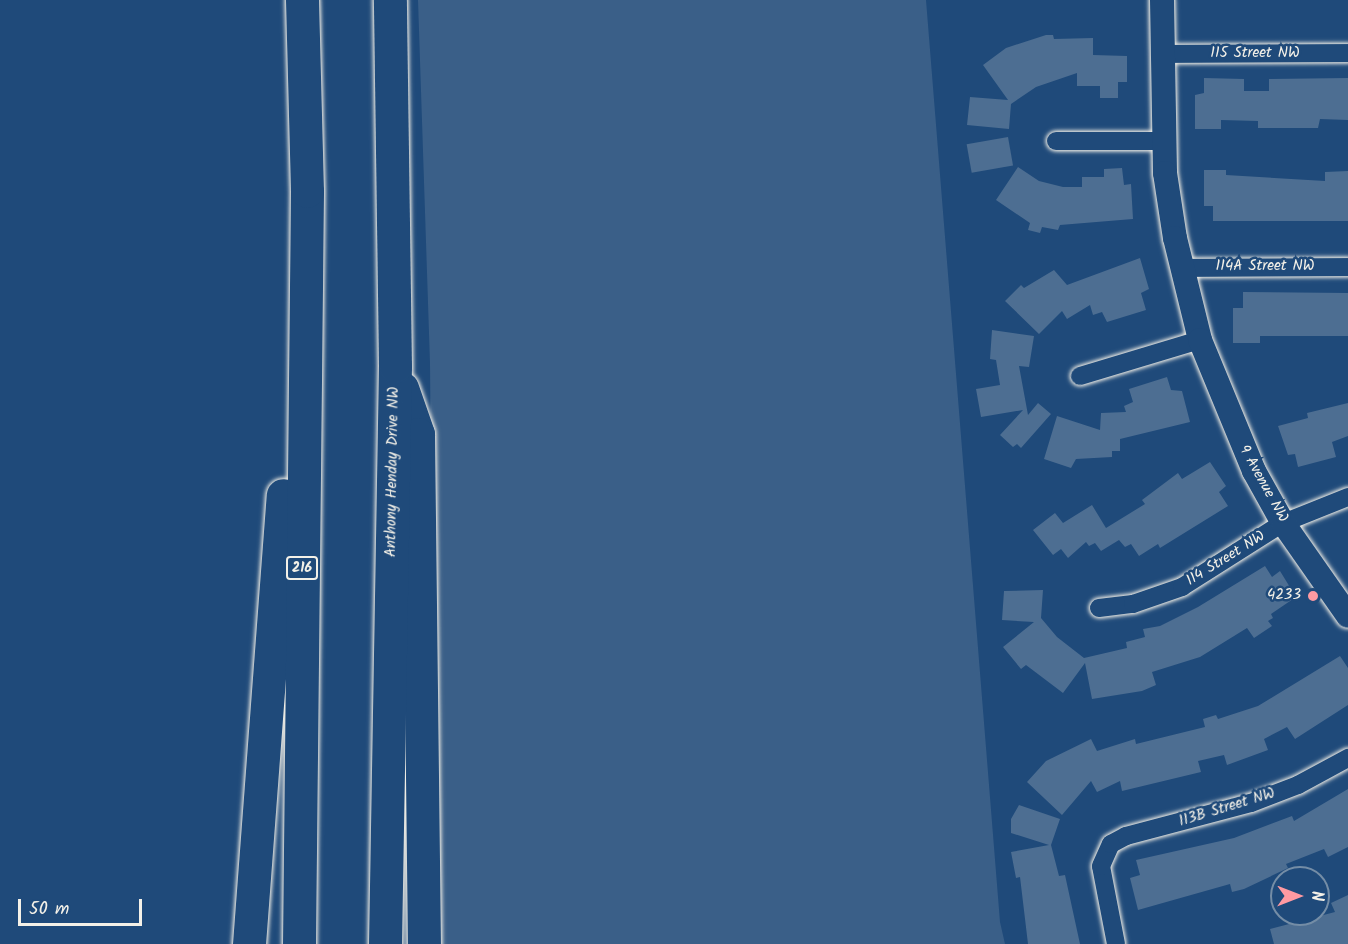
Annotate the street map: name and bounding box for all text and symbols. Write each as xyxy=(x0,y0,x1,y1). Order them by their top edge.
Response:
street label: 115 Street NW xyxy=(1210,45,1300,63)
street label: 114A Street NW xyxy=(1216,258,1314,276)
street label: Anthony Henday Drive NW xyxy=(383,387,403,557)
street label: 9 Avenue NW xyxy=(1234,442,1292,526)
street label: 114 Street NW xyxy=(1183,528,1269,590)
road number: 216 xyxy=(286,557,318,579)
place label: 4233 xyxy=(1267,587,1301,605)
marker: 4233 xyxy=(1306,589,1320,603)
street label: 113B Street NW xyxy=(1177,785,1277,831)
north arrow xyxy=(1270,866,1330,926)
scale bar xyxy=(21,887,146,925)
text: N xyxy=(1304,891,1329,901)
text: 50 m xyxy=(29,895,69,924)

